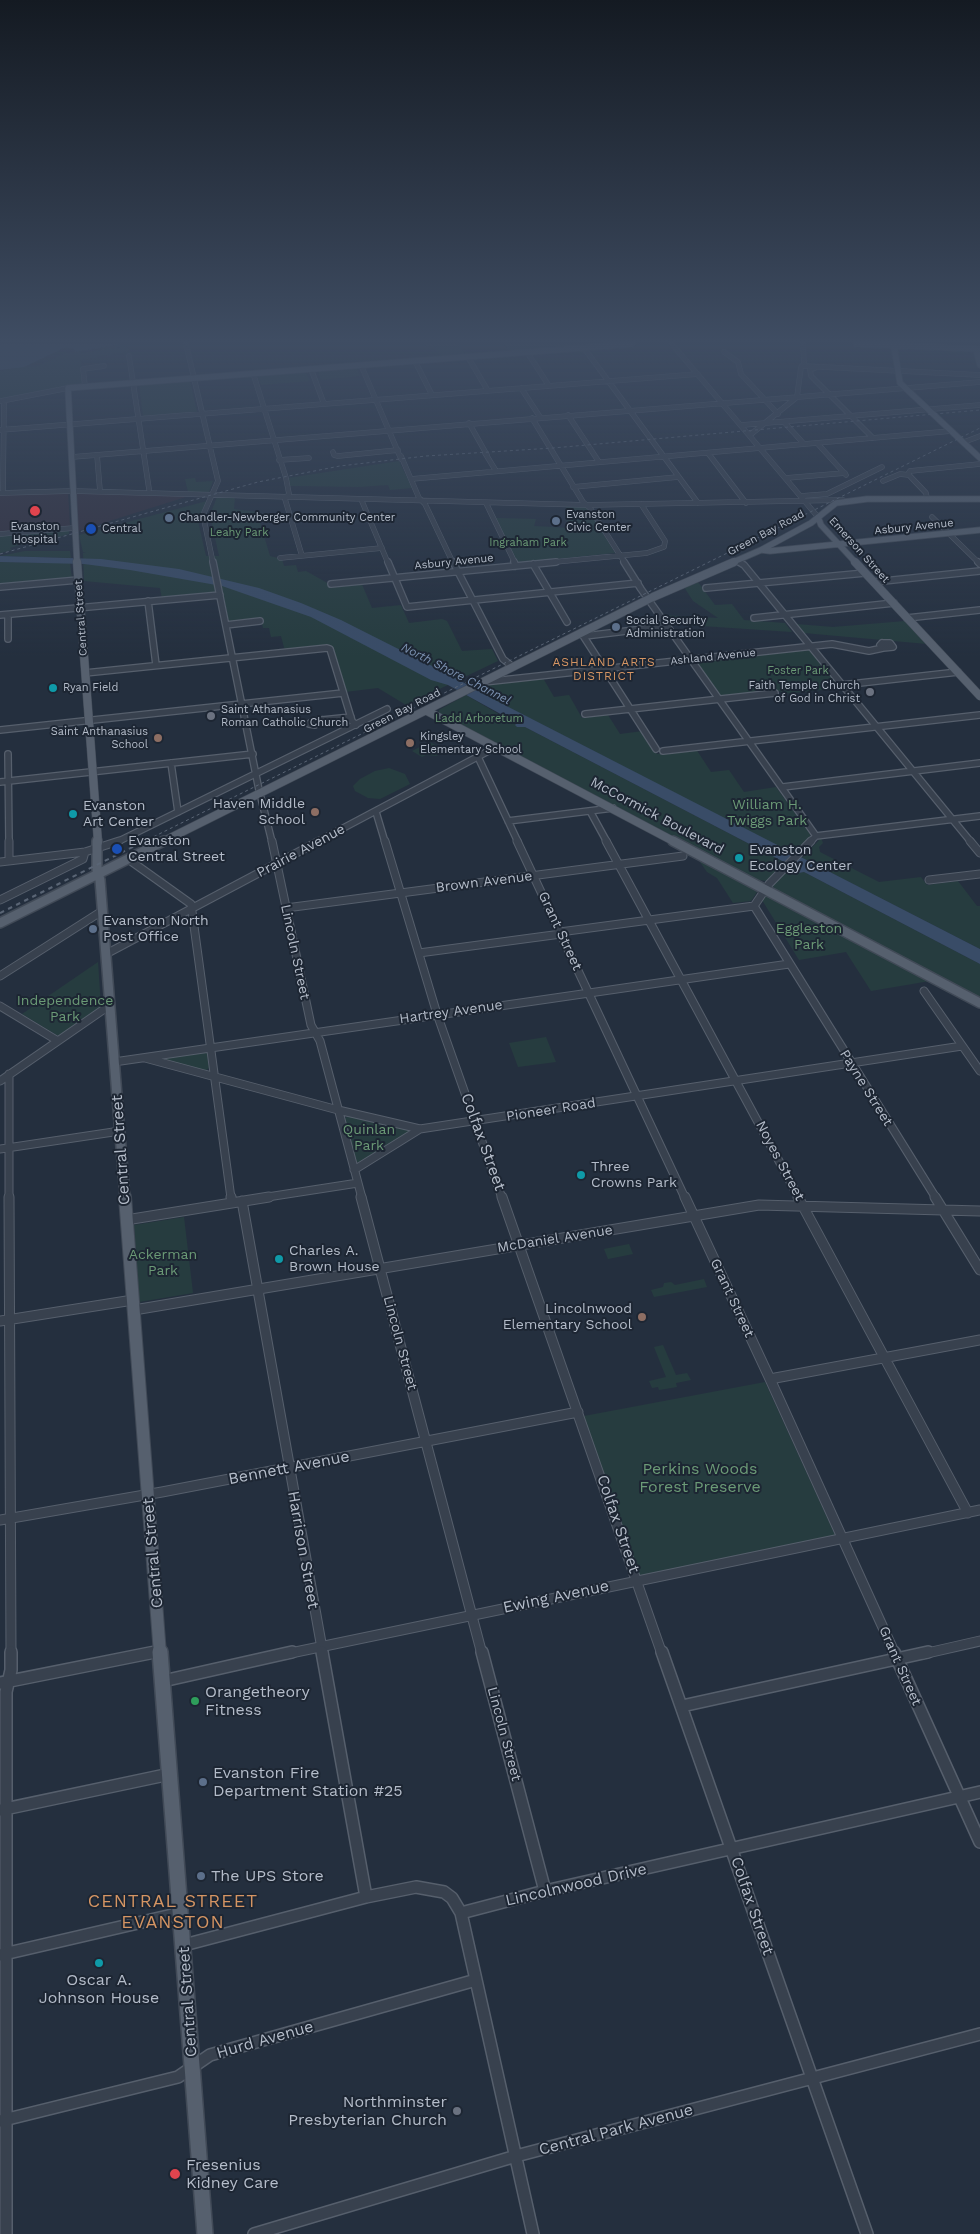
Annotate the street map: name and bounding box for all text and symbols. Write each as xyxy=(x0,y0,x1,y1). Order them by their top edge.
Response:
marker: Evanston Hospital xyxy=(28,504,42,518)
street label: Green Bay Road xyxy=(725,507,807,559)
place label: Evanston Civic Center xyxy=(566,508,631,534)
place label: Chandler-Newberger Community Center xyxy=(179,511,395,525)
marker: Chandler-Newberger Community Center xyxy=(163,512,175,524)
street label: Emerson Street xyxy=(826,514,892,586)
marker: Evanston Civic Center xyxy=(550,515,562,527)
street label: Asbury Avenue xyxy=(874,516,954,538)
place label: Evanston Hospital xyxy=(10,520,60,546)
marker: Central xyxy=(84,522,98,536)
place label: Central xyxy=(102,522,141,536)
park label: Leahy Park xyxy=(210,526,268,540)
park label: Ingraham Park xyxy=(489,536,567,550)
street label: Asbury Avenue xyxy=(414,551,494,573)
street label: Central Street xyxy=(72,580,90,656)
place label: Social Security Administration xyxy=(626,614,706,640)
marker: Social Security Administration xyxy=(610,621,622,633)
water label: North Shore Channel xyxy=(399,640,513,708)
street label: Ashland Avenue xyxy=(670,646,756,668)
district label: ASHLAND ARTS DISTRICT xyxy=(551,655,657,683)
park label: Foster Park xyxy=(767,664,829,678)
place label: Faith Temple Church of God in Christ xyxy=(748,679,860,705)
place label: Ryan Field xyxy=(63,681,118,695)
marker: Ryan Field xyxy=(47,682,59,694)
street label: Green Bay Road xyxy=(361,686,443,736)
marker: Faith Temple Church of God in Christ xyxy=(864,686,876,698)
place label: Saint Athanasius Roman Catholic Church xyxy=(221,703,348,729)
marker: Saint Athanasius Roman Catholic Church xyxy=(205,710,217,722)
park label: Ladd Arboretum xyxy=(435,712,523,726)
place label: Saint Anthanasius School xyxy=(51,725,148,751)
place label: Kingsley Elementary School xyxy=(420,730,522,756)
marker: Saint Anthanasius School xyxy=(152,732,164,744)
marker: Kingsley Elementary School xyxy=(404,737,416,749)
street label: McCormick Boulevard xyxy=(587,774,727,858)
place label: Haven Middle School xyxy=(213,796,305,829)
park label: William H. Twiggs Park xyxy=(727,797,807,830)
place label: Evanston Art Center xyxy=(83,798,154,830)
marker: Haven Middle School xyxy=(309,806,321,818)
marker: Evanston Art Center xyxy=(67,808,79,820)
street label: Prairie Avenue xyxy=(254,821,348,881)
place label: Evanston Central Street xyxy=(128,833,225,866)
marker: Evanston Central Street xyxy=(110,842,124,856)
place label: Evanston Ecology Center xyxy=(749,842,852,874)
marker: Evanston Ecology Center xyxy=(733,852,745,864)
street label: Brown Avenue xyxy=(435,868,533,896)
street label: Grant Street xyxy=(534,889,586,973)
street label: Lincoln Street xyxy=(277,903,313,1001)
place label: Evanston North Post Office xyxy=(103,913,209,946)
park label: Eggleston Park xyxy=(776,921,842,954)
marker: Evanston North Post Office xyxy=(87,923,99,935)
park label: Independence Park xyxy=(17,993,113,1026)
street label: Hartrey Avenue xyxy=(398,996,504,1028)
street label: Payne Street xyxy=(836,1047,896,1129)
street label: Colfax Street xyxy=(456,1091,510,1193)
street label: Central Street xyxy=(108,1094,134,1206)
street label: Pioneer Road xyxy=(505,1095,597,1125)
street label: Noyes Street xyxy=(752,1118,808,1204)
park label: Quinlan Park xyxy=(343,1122,395,1154)
place label: Three Crowns Park xyxy=(591,1159,677,1192)
marker: Three Crowns Park xyxy=(575,1169,587,1181)
street label: McDaniel Avenue xyxy=(496,1222,614,1256)
place label: Charles A. Brown House xyxy=(289,1243,380,1276)
park label: Ackerman Park xyxy=(129,1247,197,1280)
marker: Charles A. Brown House xyxy=(273,1253,285,1265)
street label: Grant Street xyxy=(706,1256,758,1340)
street label: Lincoln Street xyxy=(379,1294,421,1392)
place label: Lincolnwood Elementary School xyxy=(503,1301,632,1334)
marker: Lincolnwood Elementary School xyxy=(636,1311,648,1323)
street label: Bennett Avenue xyxy=(227,1447,351,1489)
park label: Perkins Woods Forest Preserve xyxy=(639,1459,761,1497)
street label: Colfax Street xyxy=(592,1472,644,1576)
street label: Harrison Street xyxy=(283,1489,323,1611)
street label: Central Street xyxy=(139,1497,167,1609)
street label: Ewing Avenue xyxy=(501,1576,611,1618)
street label: Grant Street xyxy=(875,1624,925,1708)
place label: Orangetheory Fitness xyxy=(205,1682,310,1720)
street label: Lincoln Street xyxy=(483,1685,525,1783)
marker: Orangetheory Fitness xyxy=(189,1695,201,1707)
place label: Evanston Fire Department Station #25 xyxy=(213,1763,403,1801)
marker: Evanston Fire Department Station #25 xyxy=(197,1776,209,1788)
street label: Colfax Street xyxy=(726,1854,778,1958)
street label: Lincolnwood Drive xyxy=(503,1859,649,1911)
place label: The UPS Store xyxy=(211,1866,324,1886)
marker: The UPS Store xyxy=(195,1870,207,1882)
district label: CENTRAL STREET EVANSTON xyxy=(86,1891,260,1934)
street label: Central Street xyxy=(175,1946,201,2058)
marker: Oscar A. Johnson House xyxy=(93,1957,105,1969)
place label: Oscar A. Johnson House xyxy=(39,1970,159,2008)
street label: Hurd Avenue xyxy=(214,2017,316,2063)
place label: Northminster Presbyterian Church xyxy=(288,2092,447,2130)
street label: Central Park Avenue xyxy=(537,2100,695,2160)
marker: Northminster Presbyterian Church xyxy=(451,2105,463,2117)
place label: Fresenius Kidney Care xyxy=(186,2155,279,2193)
marker: Fresenius Kidney Care xyxy=(168,2167,182,2181)

